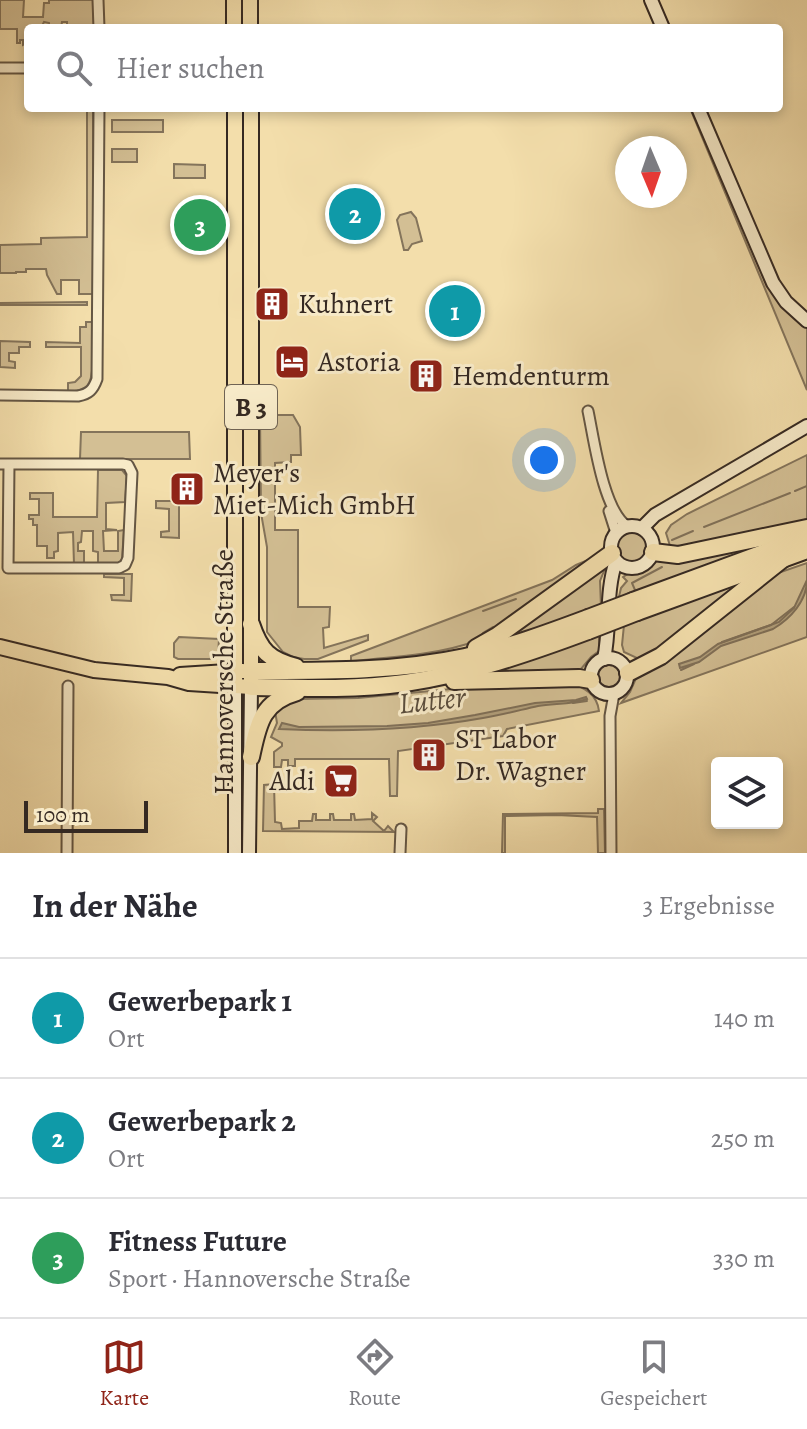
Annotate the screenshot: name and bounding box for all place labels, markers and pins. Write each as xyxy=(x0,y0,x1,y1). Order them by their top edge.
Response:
pin: 2 xyxy=(329,184,381,244)
pin: 3 xyxy=(174,195,226,255)
pin: 1 xyxy=(429,281,481,341)
building icon: Kuhnert xyxy=(253,285,291,323)
place label: Kuhnert xyxy=(298,285,393,323)
hotel icon: Astoria xyxy=(273,343,311,381)
place label: Astoria xyxy=(317,343,400,381)
building icon: Hemdenturm xyxy=(407,357,445,395)
place label: Hemdenturm xyxy=(452,357,610,395)
place label: Meyer's Miet-Mich GmbH xyxy=(213,454,416,524)
building icon: Meyer's Miet-Mich GmbH xyxy=(168,470,206,508)
place label: ST Labor Dr. Wagner xyxy=(455,720,587,790)
building icon: ST Labor Dr. Wagner xyxy=(410,736,448,774)
place label: Aldi xyxy=(268,762,315,800)
supermarket icon: Aldi xyxy=(322,762,360,800)

